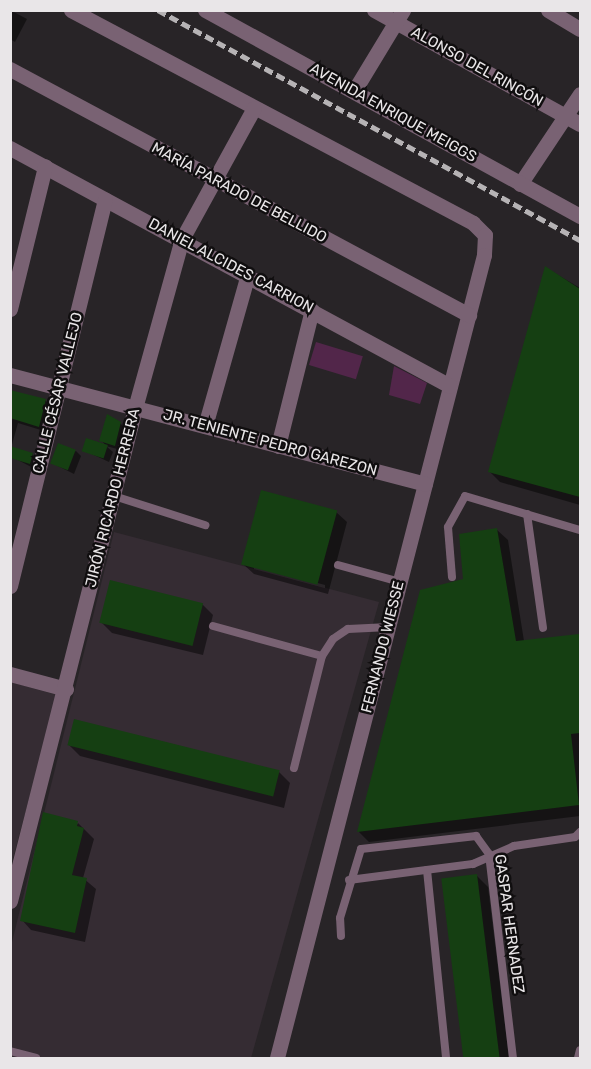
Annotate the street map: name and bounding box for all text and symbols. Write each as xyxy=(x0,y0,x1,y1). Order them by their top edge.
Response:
street label: ALONSO DEL RINCÓN xyxy=(408,23,546,111)
street label: AVENIDA ENRIQUE MEIGGS xyxy=(306,59,480,167)
street label: MARÍA PARADO DE BELLIDO xyxy=(148,139,330,247)
street label: DANIEL ALCIDES CARRION xyxy=(145,215,317,317)
street label: CALLE CÉSAR VALLEJO xyxy=(29,310,87,476)
street label: JR. TENIENTE PEDRO GAREZON xyxy=(161,406,379,480)
street label: JIRÓN RICARDO HERRERA xyxy=(82,407,144,589)
street label: FERNANDO WIESSE xyxy=(358,579,408,715)
street label: GASPAR HERNADEZ xyxy=(490,853,528,995)

